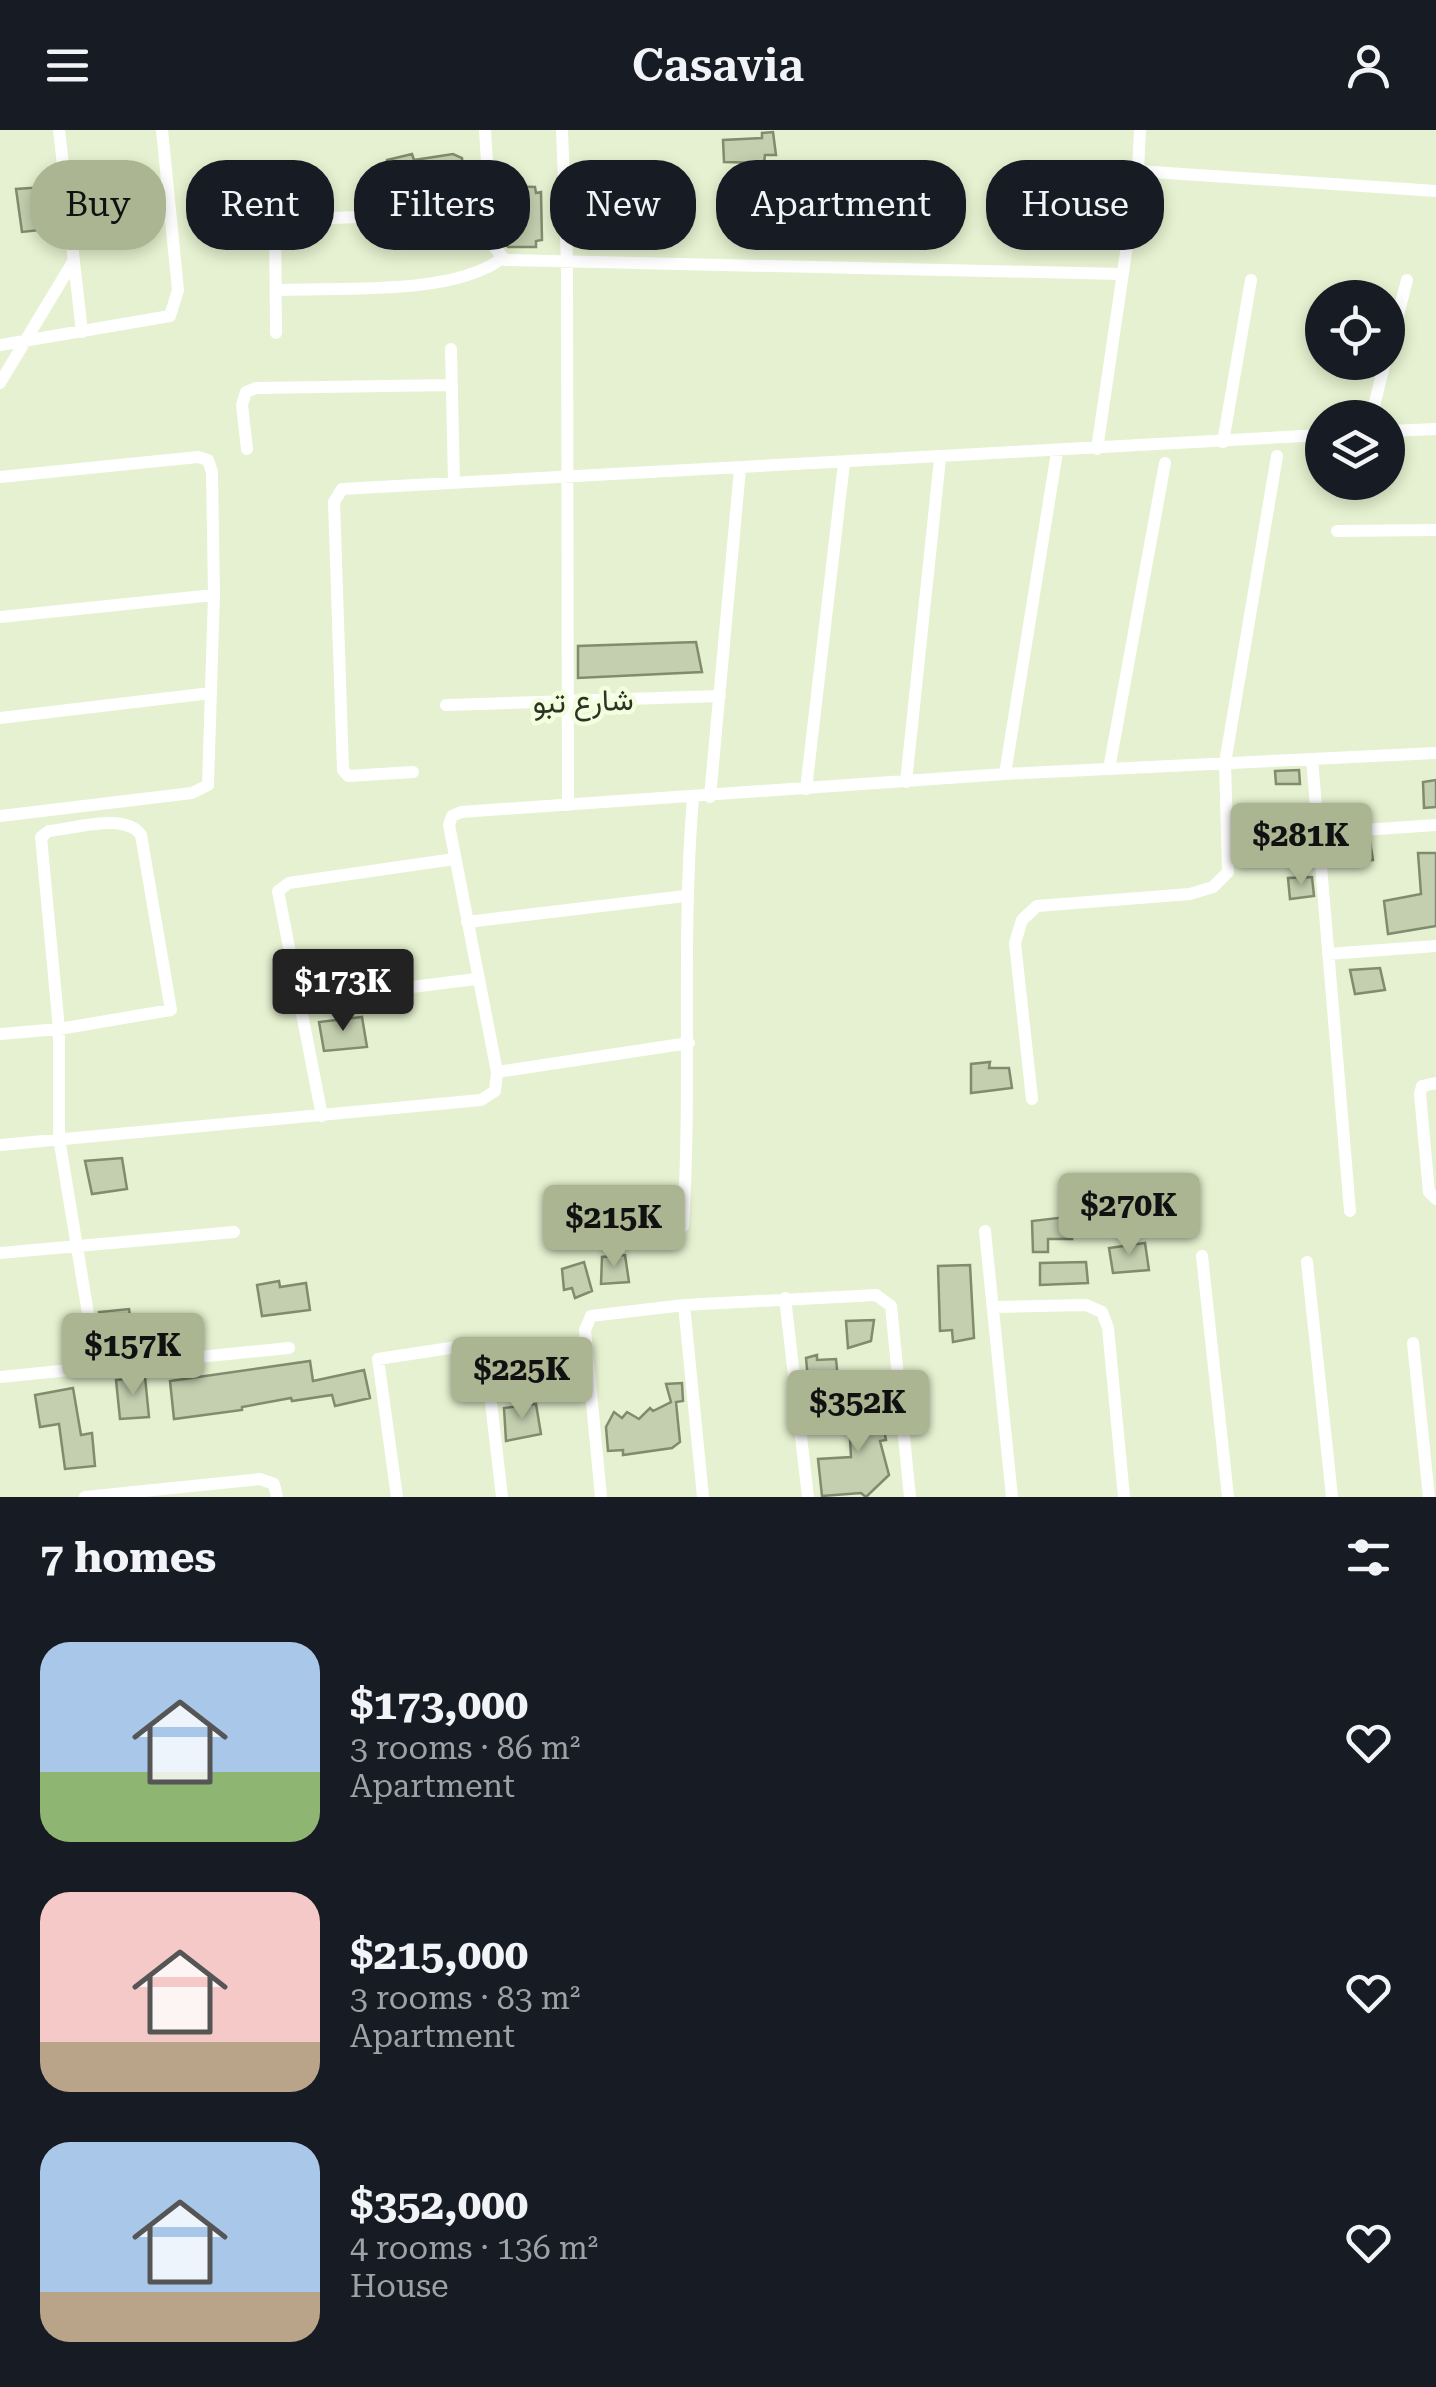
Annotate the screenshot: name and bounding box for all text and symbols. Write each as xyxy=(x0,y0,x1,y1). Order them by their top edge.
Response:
icon: menu xyxy=(40,38,95,93)
icon: person xyxy=(1341,38,1396,93)
text: Casavia xyxy=(632,39,804,92)
chip: Buy xyxy=(30,160,166,250)
chip: Rent xyxy=(186,160,334,250)
chip: Filters xyxy=(354,160,530,250)
chip: New xyxy=(550,160,696,250)
chip: Apartment xyxy=(716,160,966,250)
chip: House xyxy=(986,160,1164,250)
map controls xyxy=(1305,280,1405,500)
button: locate xyxy=(1305,280,1405,380)
button: layers xyxy=(1305,400,1405,500)
street label: شارع تبو xyxy=(532,682,634,723)
pin: $281K xyxy=(1231,803,1371,888)
text: $281K xyxy=(1253,816,1349,854)
pin: $173K xyxy=(273,949,413,1034)
text: $173K xyxy=(295,962,391,1000)
pin: $270K xyxy=(1059,1173,1199,1258)
pin: $215K xyxy=(544,1185,684,1270)
text: $270K xyxy=(1081,1186,1177,1224)
text: $215K xyxy=(566,1198,662,1236)
pin: $157K xyxy=(63,1313,203,1398)
text: $157K xyxy=(85,1326,181,1364)
pin: $225K xyxy=(452,1337,592,1422)
text: $225K xyxy=(474,1350,570,1388)
pin: $352K xyxy=(788,1370,928,1455)
text: $352K xyxy=(810,1383,906,1421)
icon: filters xyxy=(1341,1530,1396,1585)
text: 7 homes xyxy=(40,1533,216,1582)
text: $173,000 xyxy=(350,1680,528,1729)
icon: home xyxy=(120,1682,240,1802)
icon: heart xyxy=(1341,1715,1396,1770)
text: 3 rooms · 86 m² xyxy=(350,1729,580,1767)
text: Apartment xyxy=(350,1767,515,1805)
text: $215,000 xyxy=(350,1930,528,1979)
icon: home xyxy=(120,1932,240,2052)
icon: heart xyxy=(1341,1965,1396,2020)
text: 3 rooms · 83 m² xyxy=(350,1979,580,2017)
text: Apartment xyxy=(350,2017,515,2055)
text: $352,000 xyxy=(350,2180,528,2229)
icon: home xyxy=(120,2182,240,2302)
icon: heart xyxy=(1341,2215,1396,2270)
text: 4 rooms · 136 m² xyxy=(350,2229,598,2267)
text: House xyxy=(350,2267,449,2305)

